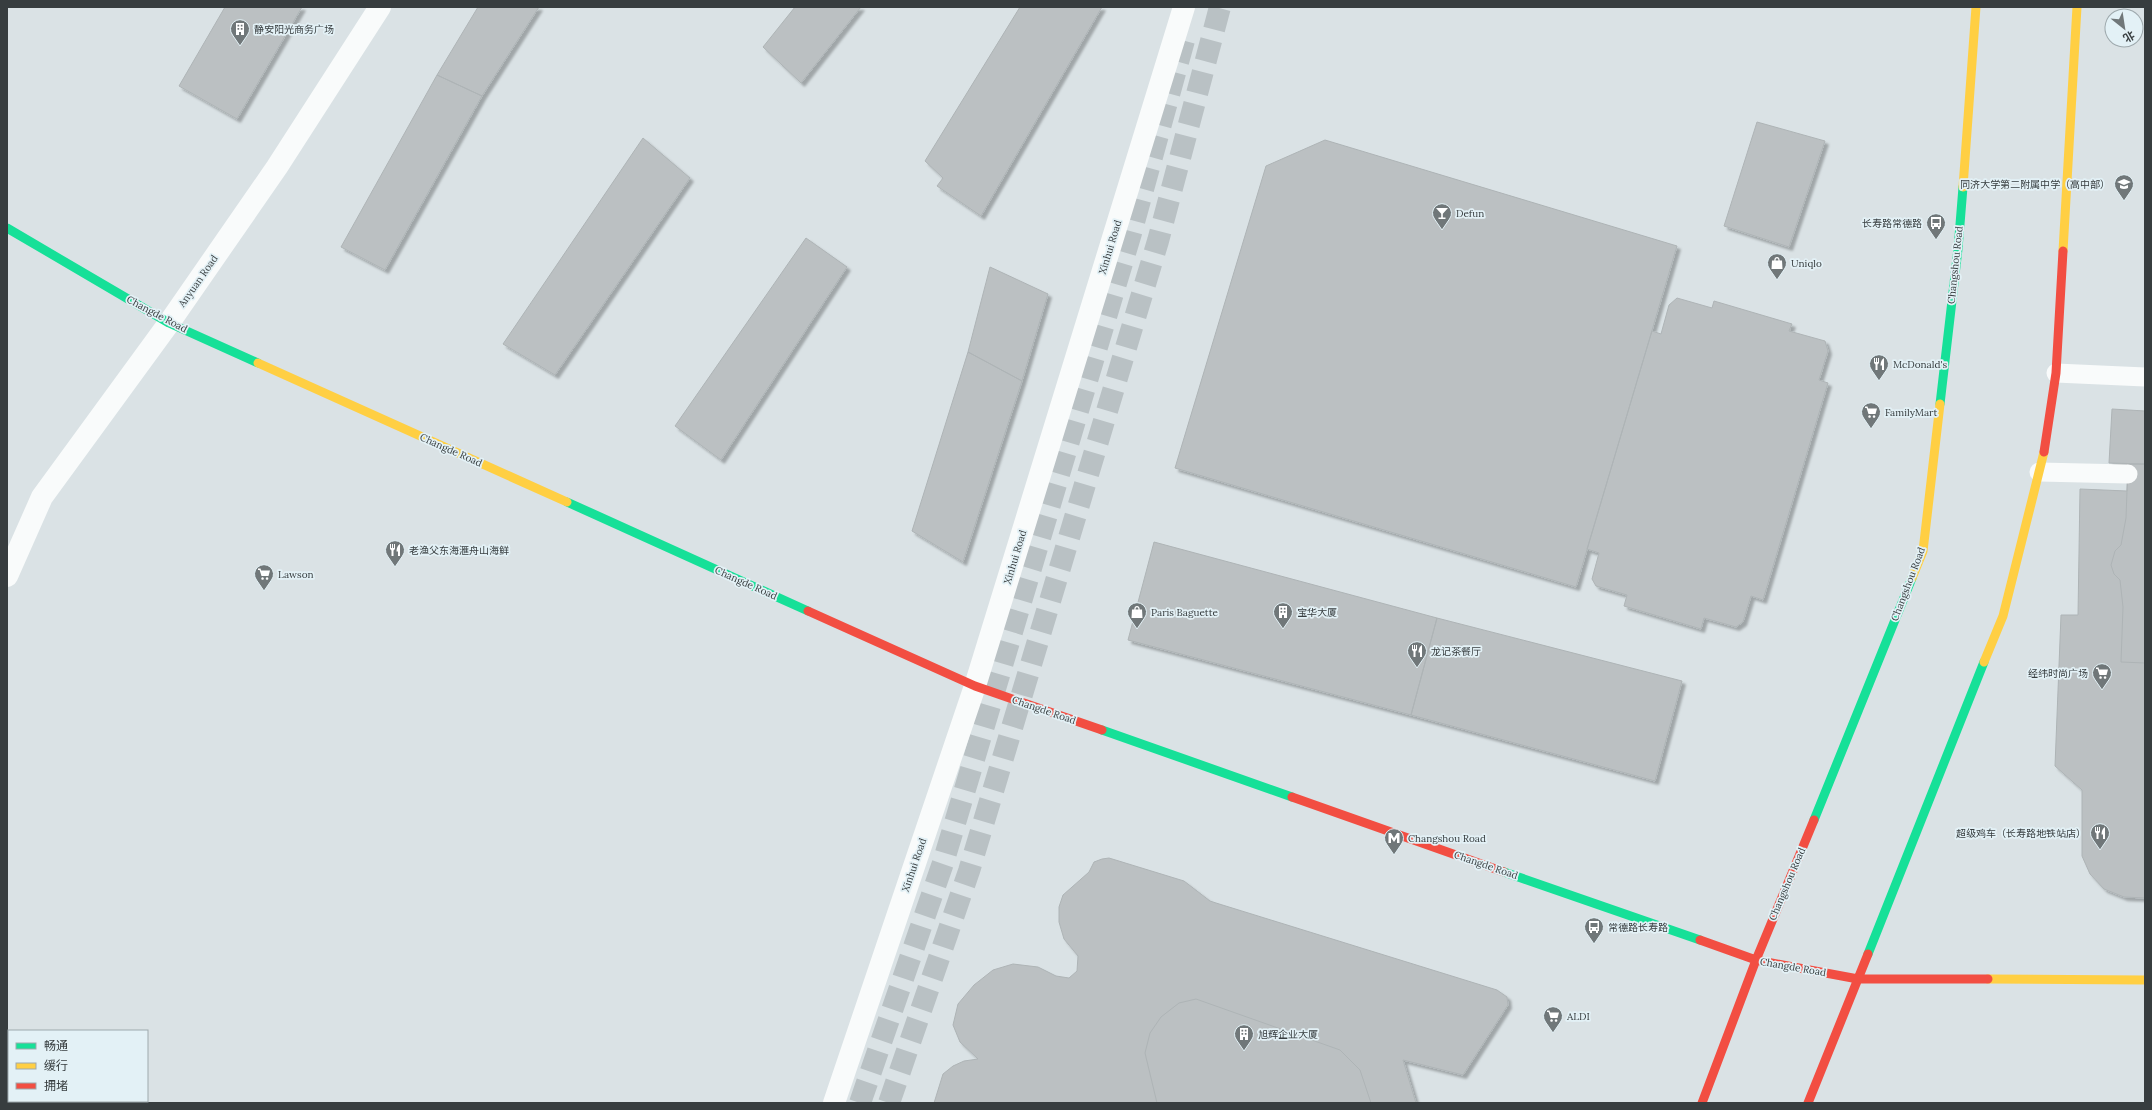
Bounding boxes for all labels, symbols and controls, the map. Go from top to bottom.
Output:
north arrow [2104,8,2144,48]
building icon: 静安阳光商务广场 [229,18,251,46]
place label: 静安阳光商务广场 [254,23,334,36]
text: 北 [2121,28,2137,45]
school or university icon: 同济大学第二附属中学（高中部） [2113,173,2135,201]
place label: 同济大学第二附属中学（高中部） [1960,178,2110,191]
bar icon: Defun [1431,202,1453,230]
place label: Defun [1456,207,1484,220]
bus stop icon: 长寿路常德路 [1925,212,1947,240]
place label: 长寿路常德路 [1862,217,1922,230]
street label: Xinhui Road [1096,218,1124,276]
street label: Changshou Road [1944,226,1966,304]
street label: Anyuan Road [175,252,221,310]
shop icon: Uniqlo [1766,252,1788,280]
place label: Uniqlo [1791,257,1822,270]
street label: Changde Road [124,293,190,335]
restaurant icon: McDonald's [1868,353,1890,381]
place label: McDonald's [1893,358,1948,371]
supermarket icon: FamilyMart [1860,401,1882,429]
place label: FamilyMart [1885,406,1937,419]
street label: Changde Road [418,430,484,470]
street label: Xinhui Road [1001,528,1029,586]
restaurant icon: 老渔父东海滙舟山海鲜 [384,539,406,567]
place label: 老渔父东海滙舟山海鲜 [409,544,509,557]
street label: Changshou Road [1888,545,1928,623]
supermarket icon: Lawson [253,563,275,591]
street label: Changde Road [713,563,779,603]
place label: Lawson [278,568,314,581]
shop icon: Paris Baguette [1126,601,1148,629]
building icon: 宝华大厦 [1272,601,1294,629]
place label: Paris Baguette [1151,606,1219,619]
place label: 宝华大厦 [1297,606,1337,619]
restaurant icon: 龙记茶餐厅 [1406,640,1428,668]
place label: 龙记茶餐厅 [1431,645,1481,658]
supermarket icon: 经纬时尚广场 [2091,662,2113,690]
place label: 经纬时尚广场 [2028,667,2088,680]
street label: Changde Road [1010,693,1078,727]
restaurant icon: 超级鸡车（长寿路地铁站店） [2089,822,2111,850]
metro station icon: Changshou Road [1383,827,1405,855]
place label: 超级鸡车（长寿路地铁站店） [1956,827,2086,840]
place label: Changshou Road [1408,832,1486,845]
street label: Xinhui Road [899,836,929,894]
street label: Changshou Road [1766,846,1808,922]
street label: Changde Road [1452,848,1520,882]
bus stop icon: 常德路长寿路 [1583,916,1605,944]
place label: 常德路长寿路 [1608,921,1668,934]
street label: Changde Road [1759,955,1827,979]
supermarket icon: ALDI [1542,1005,1564,1033]
place label: ALDI [1566,1010,1590,1023]
building icon: 旭辉企业大厦 [1233,1023,1255,1051]
place label: 旭辉企业大厦 [1258,1028,1318,1041]
legend [8,1030,148,1102]
text: 畅通 [44,1038,68,1053]
text: 缓行 [44,1058,68,1073]
text: 拥堵 [44,1078,68,1093]

